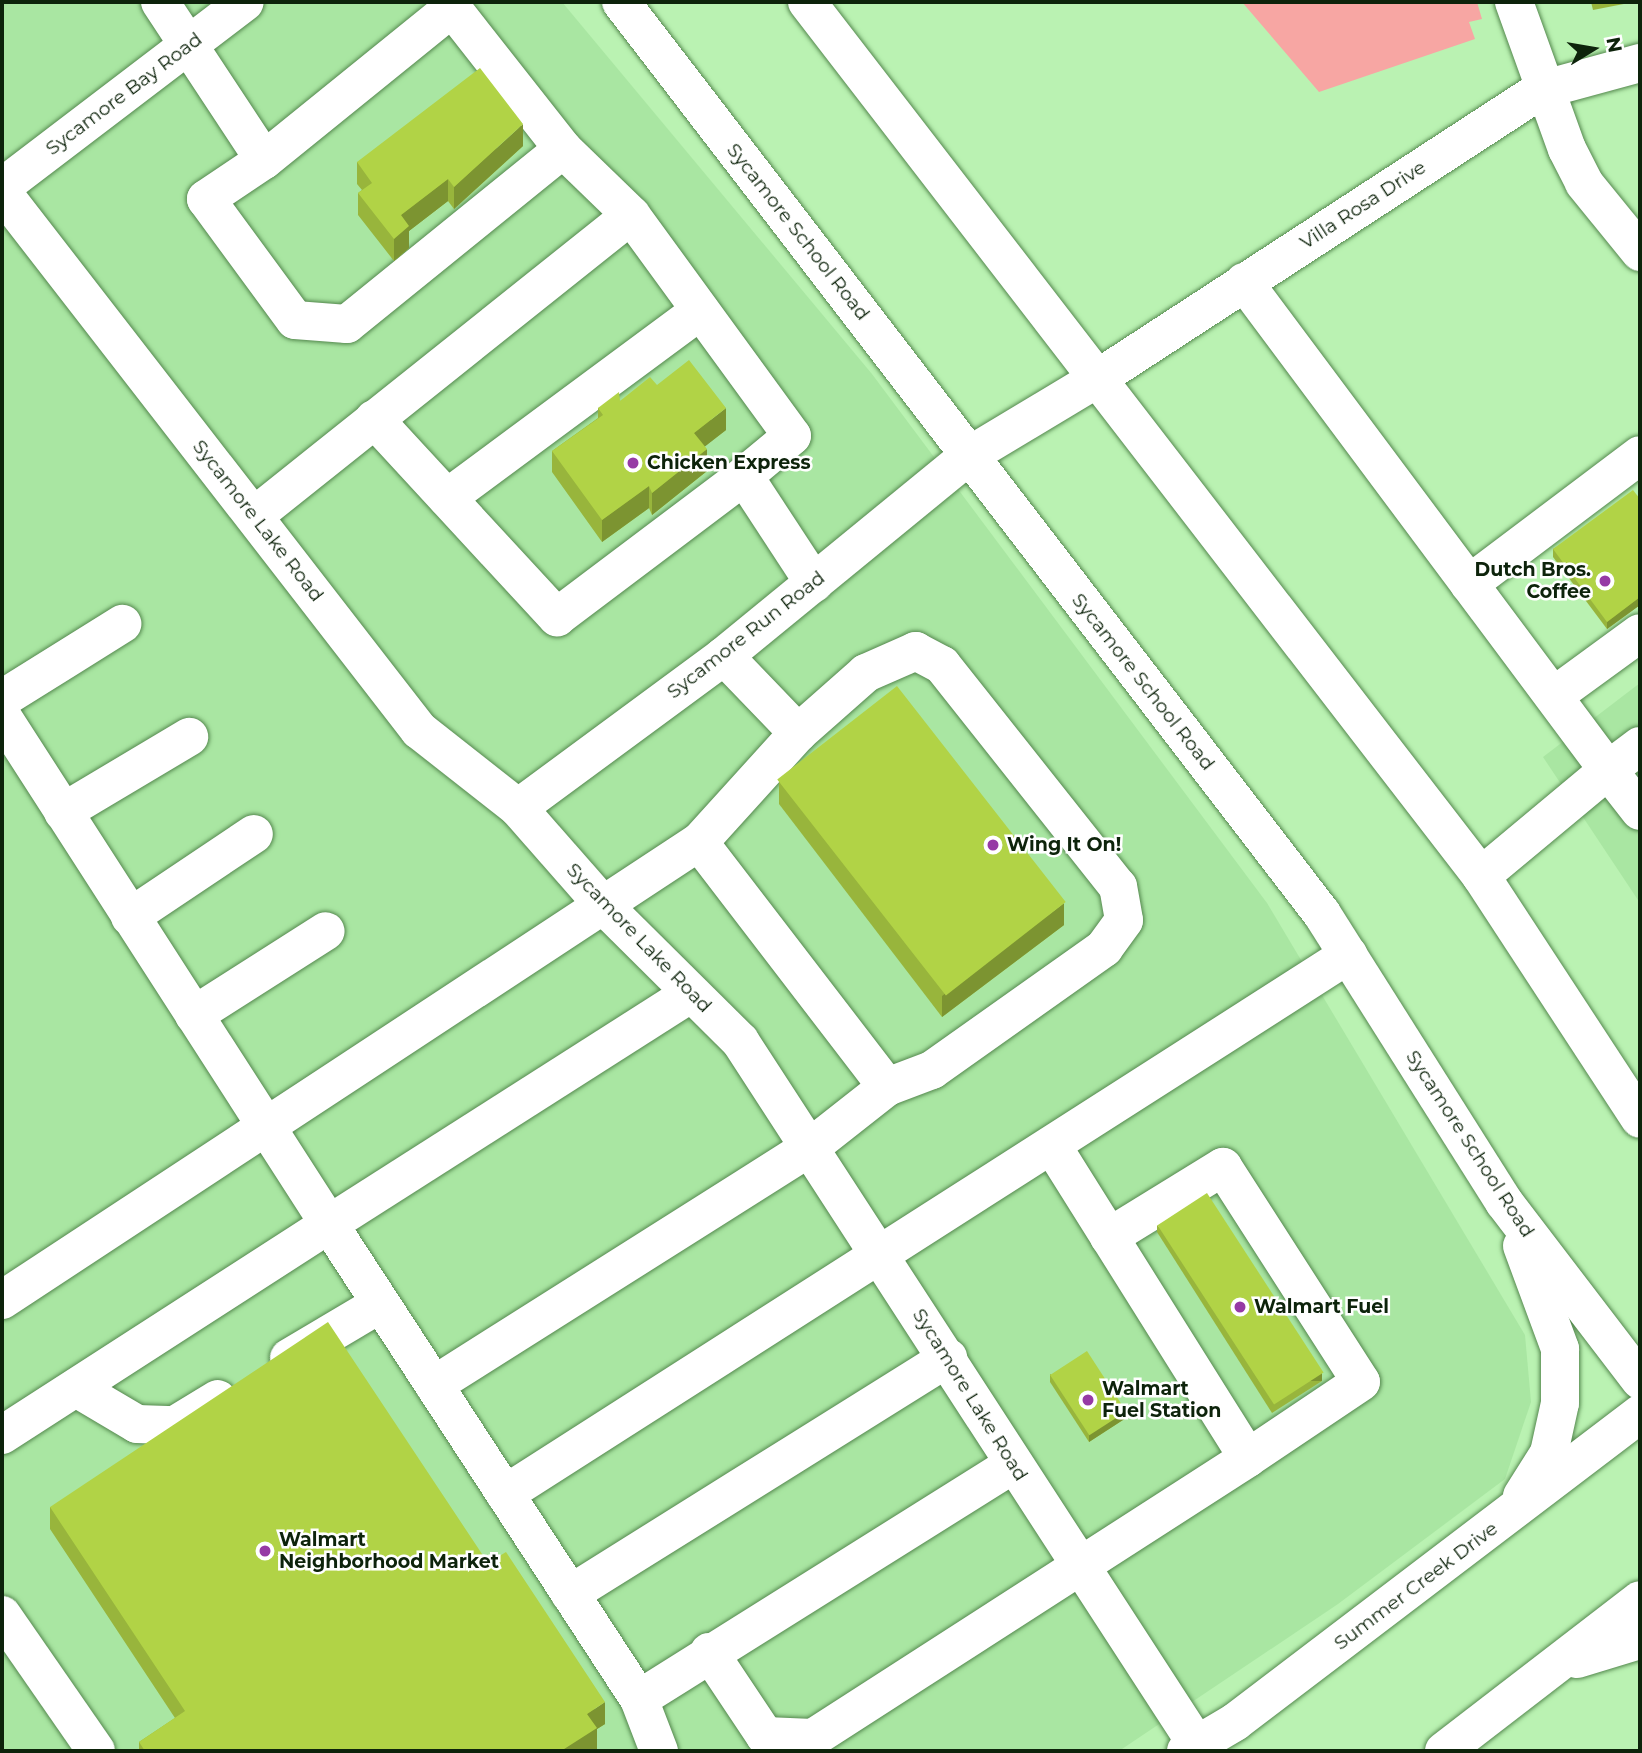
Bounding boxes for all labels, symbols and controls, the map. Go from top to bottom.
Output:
north arrow [1558,14,1628,84]
street label: Sycamore Bay Road [41,28,207,160]
text: N [1601,35,1627,55]
street label: Sycamore School Road [722,139,874,325]
street label: Villa Rosa Drive [1296,156,1430,254]
street label: Sycamore Lake Road [188,436,328,606]
place label: Chicken Express [647,452,810,474]
marker: Chicken Express [625,455,641,471]
place label: Dutch Bros. Coffee [1475,559,1591,603]
street label: Sycamore Run Road [663,566,829,704]
marker: Dutch Bros. Coffee [1597,573,1613,589]
street label: Sycamore School Road [1067,589,1219,775]
place label: Wing It On! [1007,834,1121,856]
marker: Wing It On! [985,837,1001,853]
street label: Sycamore Lake Road [562,859,716,1017]
street label: Sycamore School Road [1401,1046,1539,1242]
place label: Walmart Fuel [1254,1296,1389,1318]
marker: Walmart Fuel [1232,1299,1248,1315]
street label: Sycamore Lake Road [908,1305,1032,1485]
place label: Walmart Fuel Station [1102,1378,1221,1422]
marker: Walmart Fuel Station [1080,1392,1096,1408]
street label: Summer Creek Drive [1330,1517,1502,1655]
place label: Walmart Neighborhood Market [279,1529,499,1573]
marker: Walmart Neighborhood Market [257,1543,273,1559]

